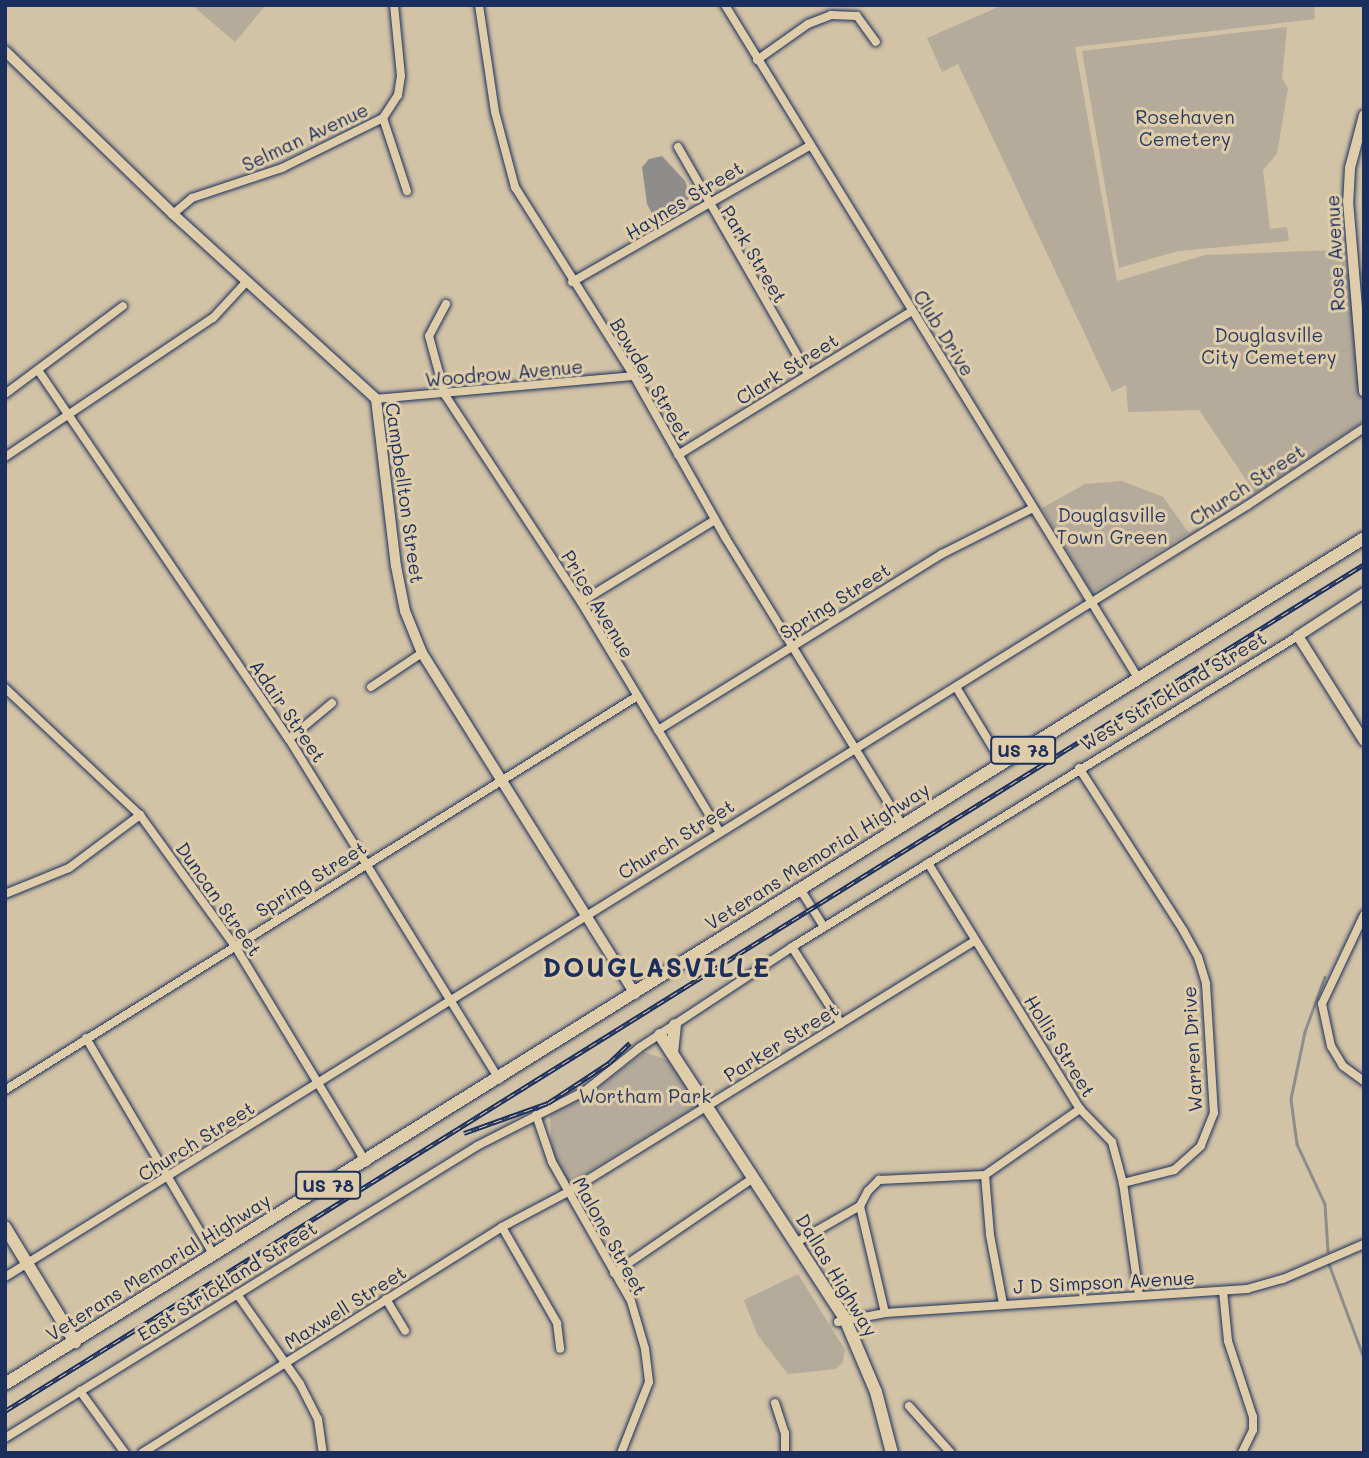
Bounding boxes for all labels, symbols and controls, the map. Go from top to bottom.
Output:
street label: Selman Avenue [238,98,372,176]
park label: Rosehaven Cemetery [1135,106,1235,150]
street label: Haynes Street [621,156,747,244]
street label: Rose Avenue [1321,194,1349,312]
street label: Park Street [716,201,792,307]
street label: Club Drive [909,286,979,380]
street label: Bowden Street [606,314,696,444]
park label: Douglasville City Cemetery [1201,324,1337,368]
street label: Clark Street [732,329,842,409]
street label: Woodrow Avenue [424,355,584,391]
street label: Campbellton Street [381,401,429,585]
street label: Church Street [1185,439,1309,531]
park label: Douglasville Town Green [1057,504,1167,548]
street label: Price Avenue [557,546,639,662]
street label: Spring Street [776,558,894,644]
street label: West Strickland Street [1076,626,1270,756]
street label: Adair Street [245,655,331,767]
road number: US 78 [990,736,1056,764]
street label: Veterans Memorial Highway [701,777,933,935]
street label: Church Street [614,794,738,884]
street label: Spring Street [252,836,370,922]
street label: Duncan Street [171,838,267,960]
district label: DOUGLASVILLE [544,952,770,984]
street label: Warren Drive [1177,985,1207,1113]
street label: Hollis Street [1020,991,1100,1101]
street label: Parker Street [719,998,843,1086]
park label: Wortham Park [579,1085,711,1107]
street label: Church Street [134,1096,258,1186]
road number: US 78 [295,1170,361,1200]
street label: Malone Street [568,1173,652,1299]
street label: Veterans Memorial Highway [42,1188,274,1346]
street label: Dallas Highway [791,1209,883,1341]
street label: East Strickland Street [133,1216,321,1346]
street label: Maxwell Street [280,1260,410,1354]
street label: J D Simpson Avenue [1013,1266,1195,1298]

